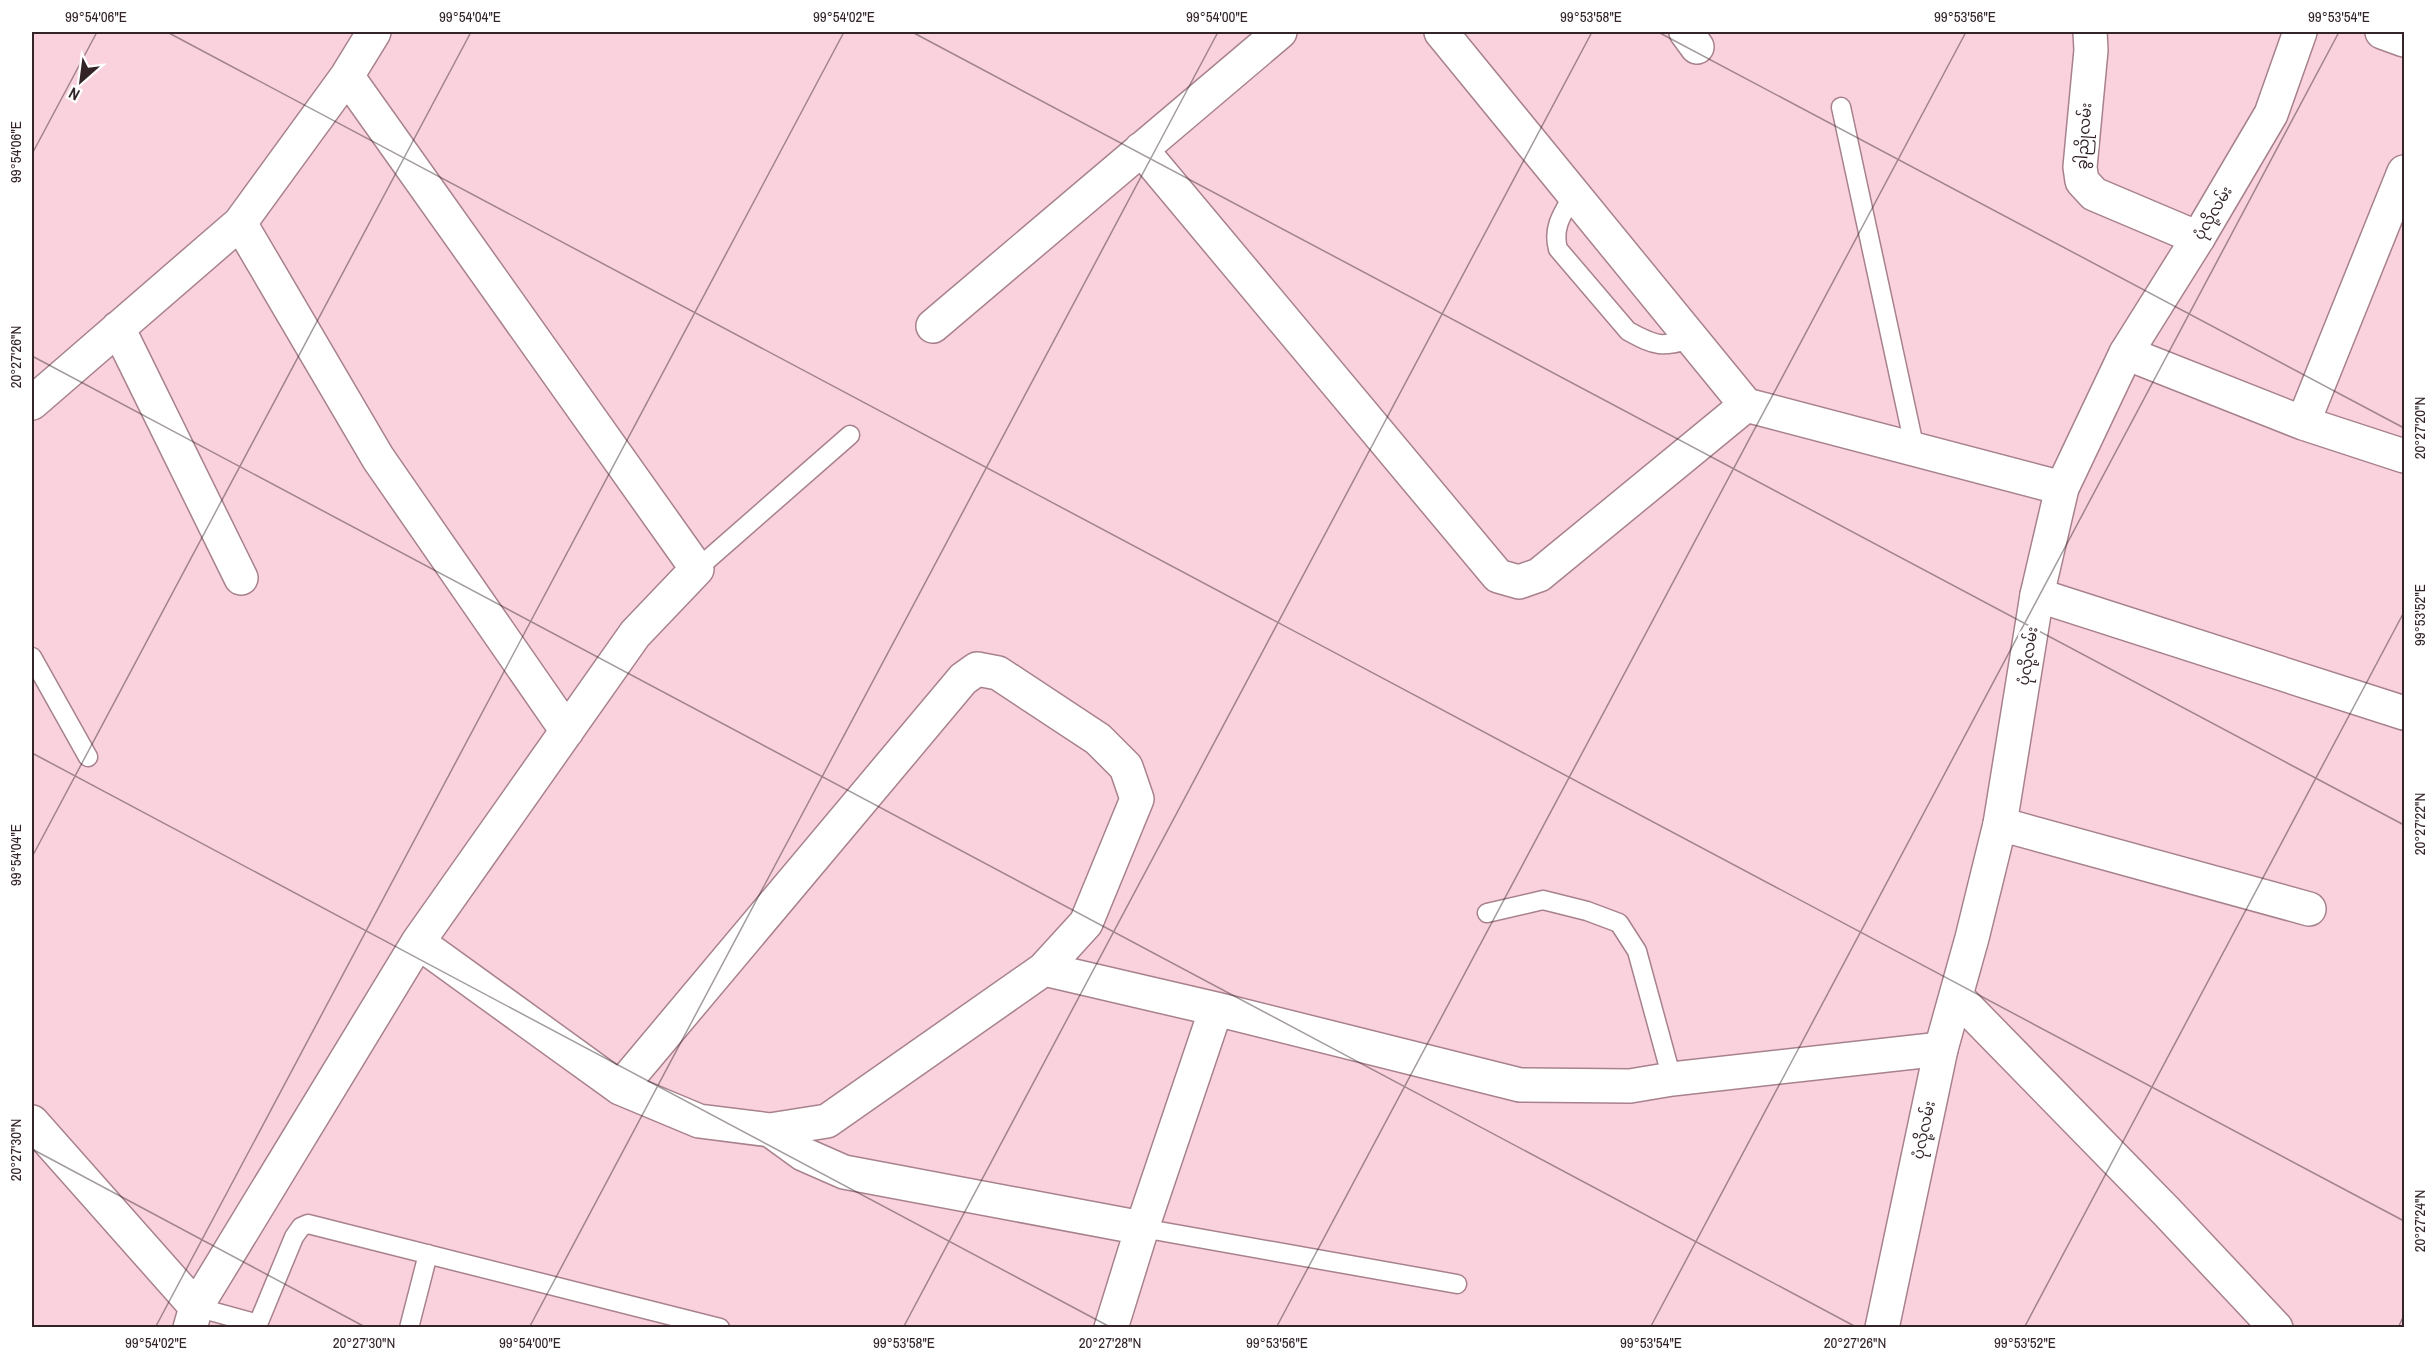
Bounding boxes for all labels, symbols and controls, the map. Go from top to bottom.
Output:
text: 99°54'06"E [65,6,127,27]
text: 99°54'04"E [439,6,501,27]
text: 99°54'02"E [813,6,875,27]
text: 99°54'00"E [1186,6,1248,27]
text: 99°53'58"E [1560,6,1622,27]
text: 99°53'56"E [1934,6,1996,27]
text: 99°53'54"E [2308,6,2370,27]
north arrow [51,51,111,111]
text: N [65,82,83,106]
street label: ခွါညိုလမ်း [2071,102,2098,170]
text: 99°54'06"E [5,121,26,183]
street label: ပုံလို့လမ်း [2188,182,2239,245]
text: 20°27'26"N [5,326,26,388]
text: 20°27'20"N [2409,397,2430,459]
text: 99°53'52"E [2409,584,2430,646]
street label: ပုံလို့လမ်း [2012,625,2044,687]
text: 20°27'22"N [2409,793,2430,855]
text: 99°54'04"E [5,824,26,886]
street label: ပုံလို့လမ်း [1907,1099,1942,1161]
text: 20°27'30"N [5,1119,26,1181]
text: 20°27'24"N [2409,1190,2430,1252]
text: 99°54'02"E [125,1332,187,1353]
text: 20°27'30"N [333,1332,395,1353]
text: 99°54'00"E [499,1332,561,1353]
text: 99°53'58"E [873,1332,935,1353]
text: 20°27'28"N [1079,1332,1141,1353]
text: 99°53'56"E [1246,1332,1308,1353]
text: 99°53'54"E [1620,1332,1682,1353]
text: 20°27'26"N [1824,1332,1886,1353]
text: 99°53'52"E [1994,1332,2056,1353]

